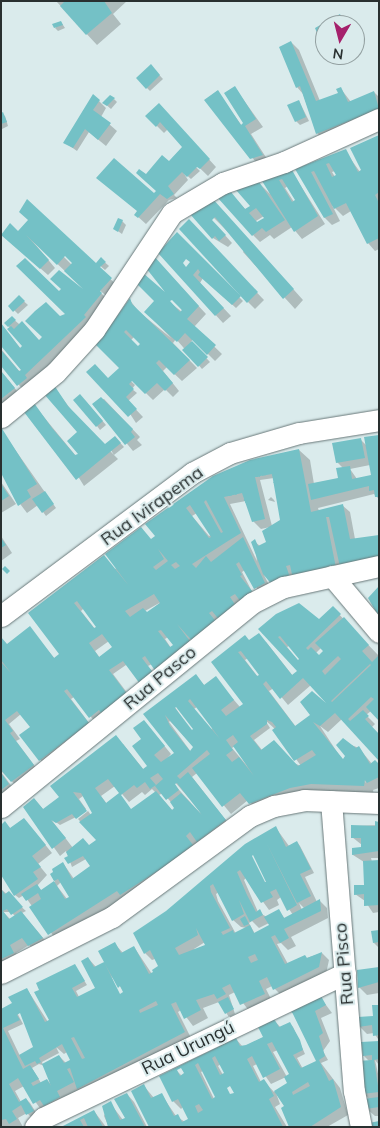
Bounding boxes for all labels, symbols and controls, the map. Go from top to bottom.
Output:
north arrow [315,15,365,65]
text: N [332,44,345,64]
street label: Rua Ivirapema [97,462,207,550]
street label: Rua Pasco [119,641,201,715]
street label: Rua Pisco [330,922,358,1006]
street label: Rua Urungú [138,1016,238,1080]

